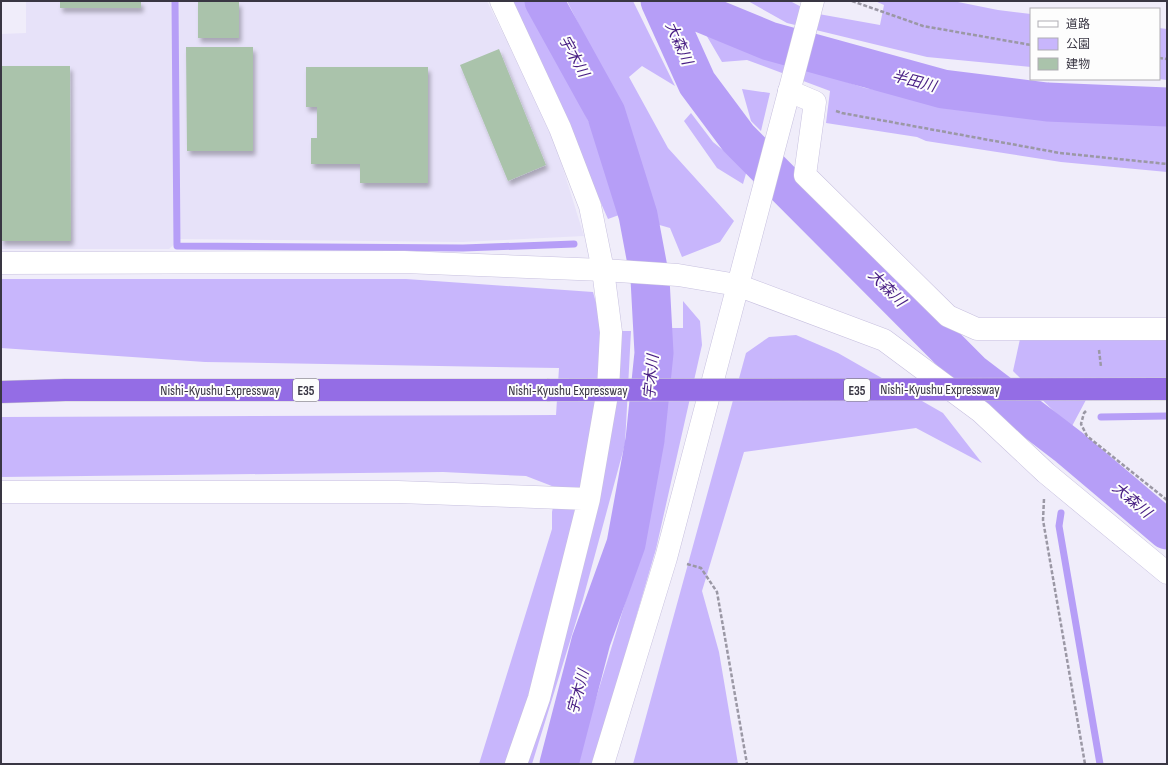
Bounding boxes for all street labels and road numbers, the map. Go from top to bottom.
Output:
road number: E35 [293,379,319,401]
road number: E35 [844,379,870,401]
street label: Nishi-Kyushu Expressway [880,381,1000,398]
street label: Nishi-Kyushu Expressway [160,382,280,399]
street label: Nishi-Kyushu Expressway [508,382,628,399]

